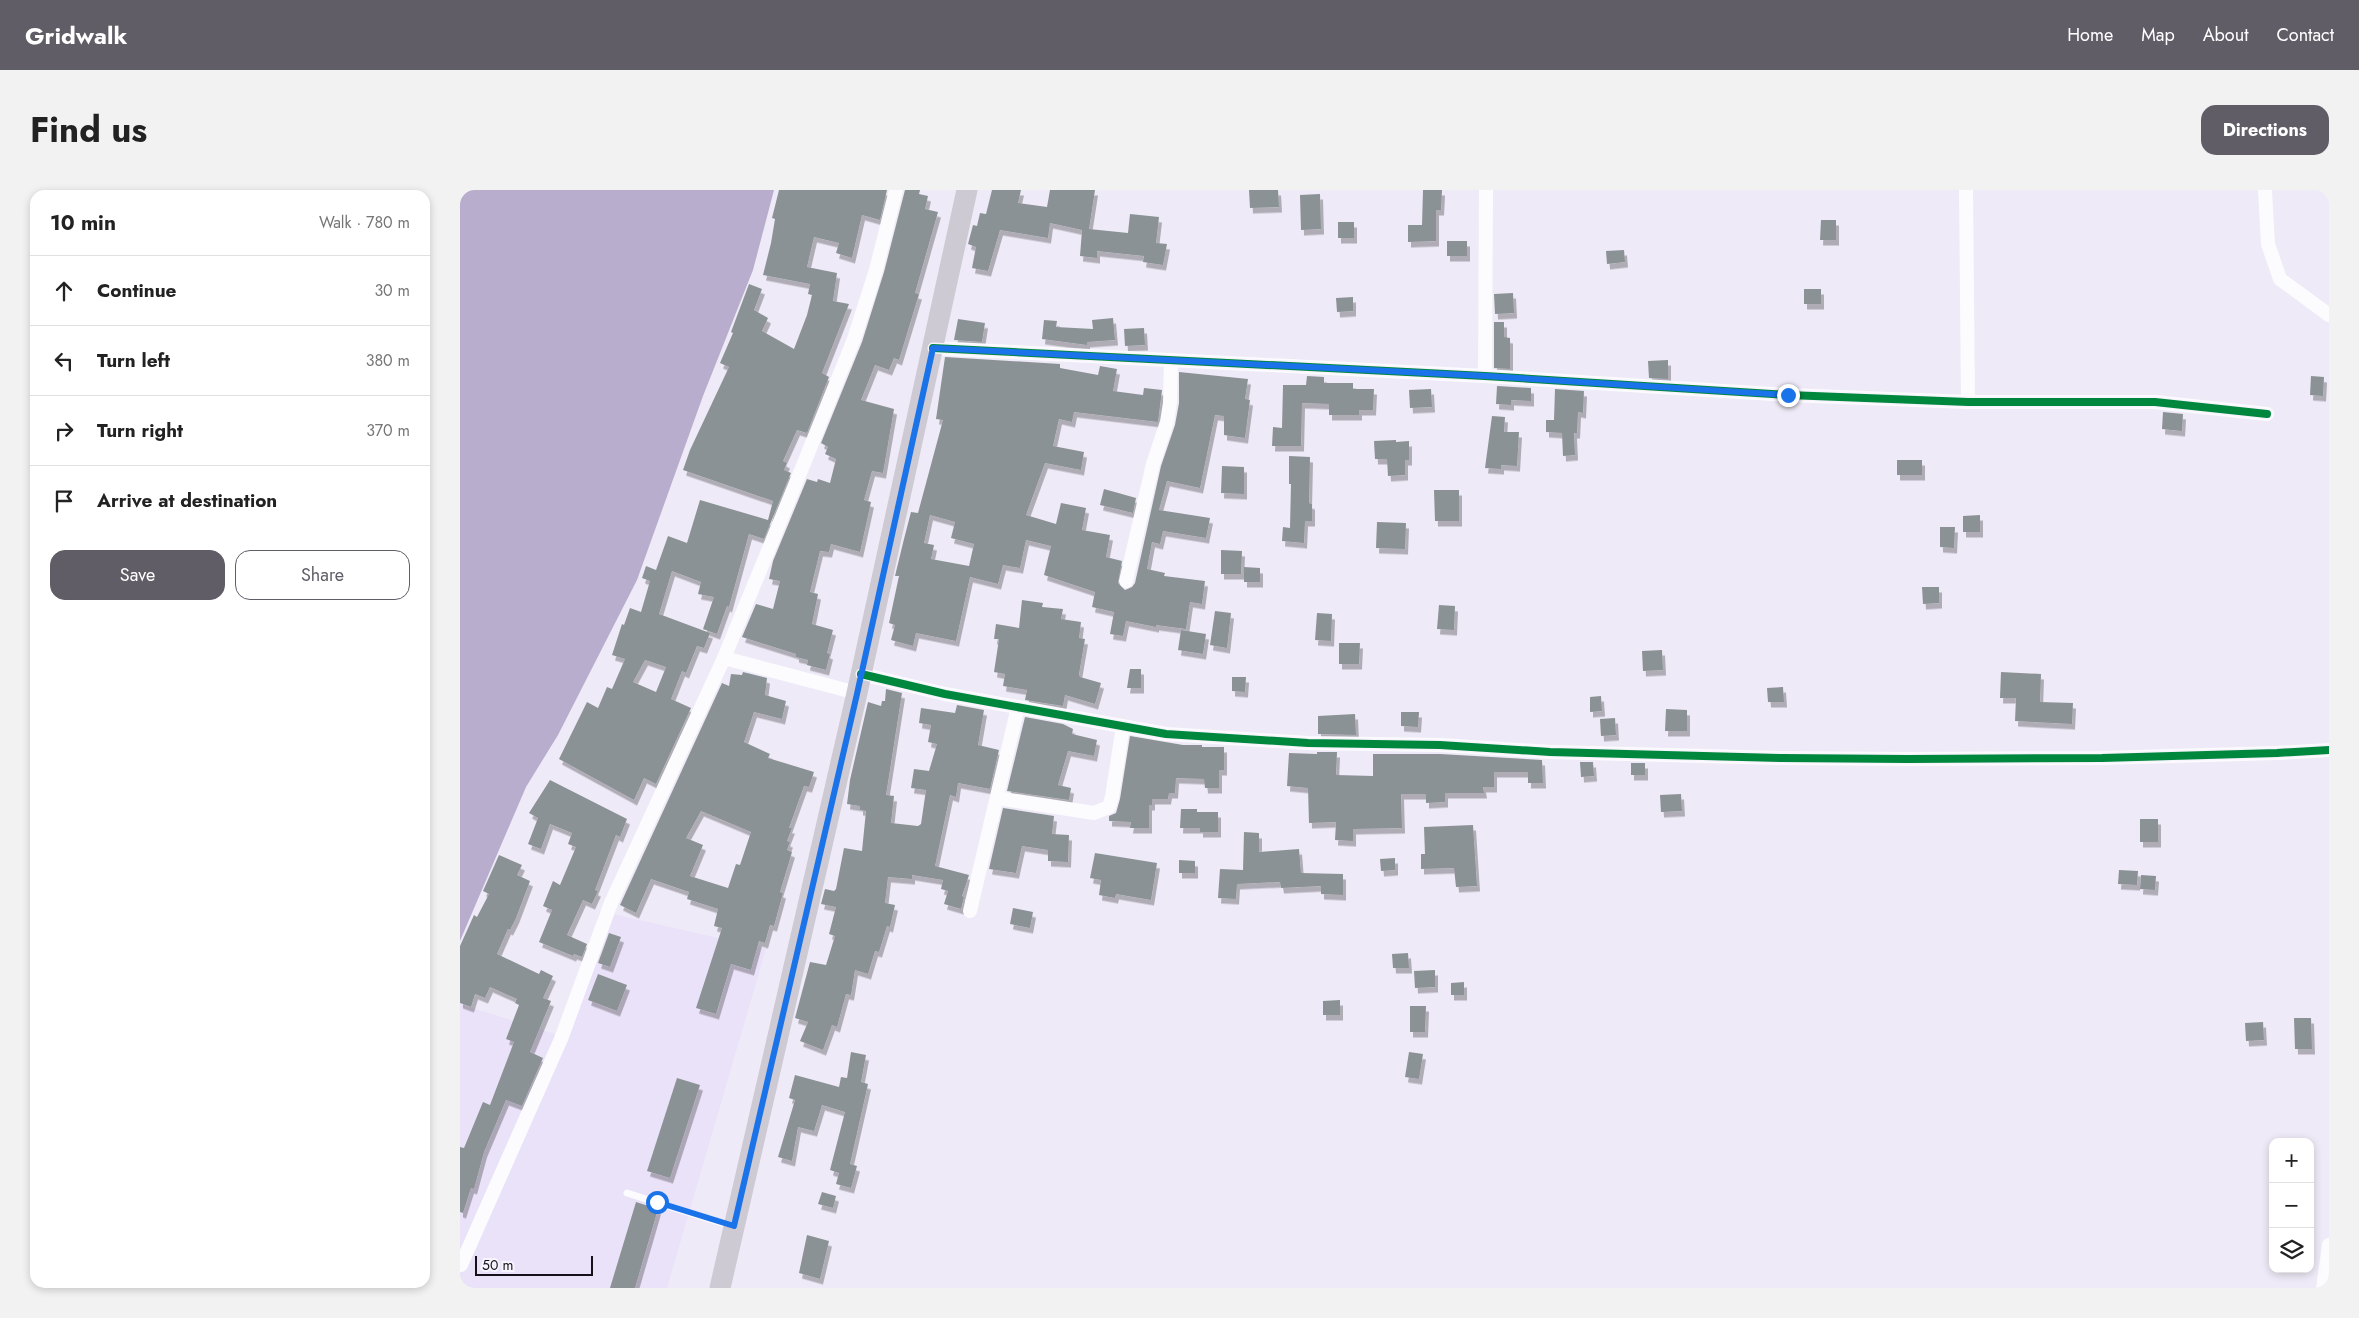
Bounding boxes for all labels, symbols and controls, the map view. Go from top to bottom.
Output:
text: Gridwalk [25,18,127,53]
text: Home [2067,22,2113,48]
text: Map [2141,22,2175,48]
text: About [2203,22,2248,48]
text: Contact [2276,22,2334,48]
text: Find us [30,105,147,155]
button: Directions [2201,105,2329,155]
text: 10 min [50,208,116,238]
text: Walk · 780 m [319,211,410,234]
icon: ahead [50,277,78,305]
text: Continue [97,277,176,304]
text: 30 m [374,279,410,302]
icon: left [50,347,78,375]
text: Turn left [97,347,170,374]
text: 380 m [366,349,410,372]
route end [1777,384,1800,407]
icon: right [50,417,78,445]
text: Turn right [97,417,183,444]
text: 370 m [366,419,410,442]
icon: arrive [50,487,78,515]
text: Arrive at destination [97,487,277,514]
button: Save [50,550,225,600]
button: Share [235,550,410,600]
map controls [2269,1138,2314,1273]
button: + [2269,1138,2314,1183]
button: − [2269,1183,2314,1228]
route start [646,1191,669,1214]
button: layers [2269,1228,2314,1273]
scale bar [475,1253,592,1276]
text: 50 m [482,1255,513,1275]

